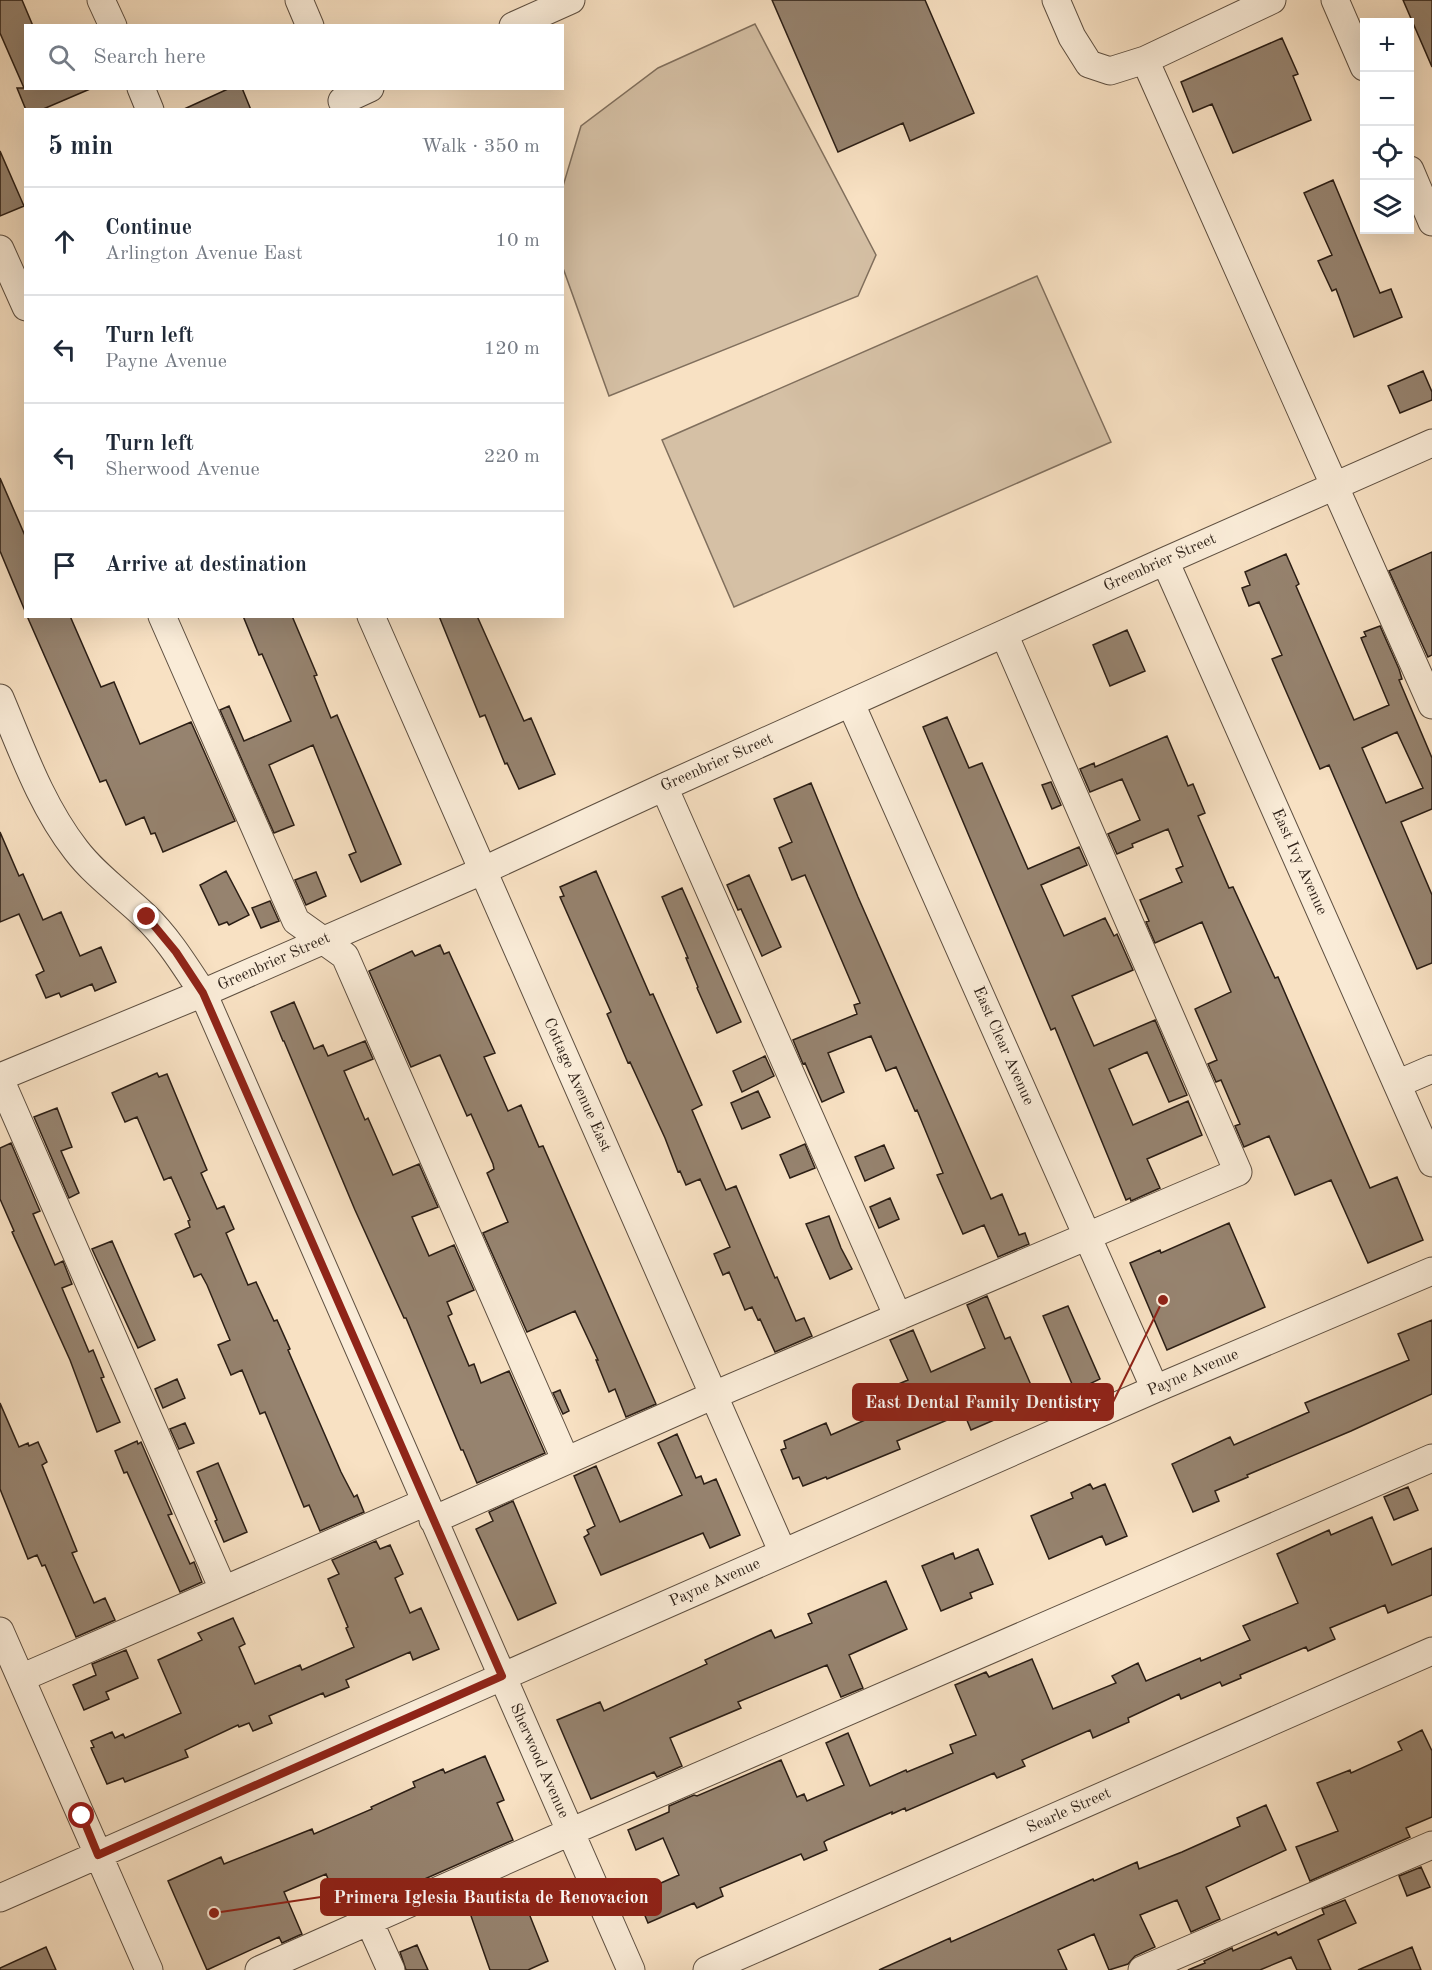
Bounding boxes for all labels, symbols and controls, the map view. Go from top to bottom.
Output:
map controls [1360,18,1414,234]
button: + [1360,18,1414,72]
search box [24,24,564,90]
icon: search [45,41,78,74]
text: Search here [93,46,206,68]
button: − [1360,72,1414,126]
button: locate [1360,126,1414,180]
text: 5 min [48,134,113,160]
text: Walk · 350 m [421,137,540,157]
button: layers [1360,180,1414,234]
text: Continue [105,217,192,239]
icon: ahead [48,225,81,258]
text: 10 m [495,231,540,251]
text: Arlington Avenue East [105,244,303,264]
text: Turn left [105,325,194,347]
icon: left [48,333,81,366]
text: 120 m [484,339,540,359]
text: Payne Avenue [105,352,227,372]
text: Turn left [105,433,194,455]
icon: left [48,441,81,474]
text: 220 m [484,447,540,467]
text: Sherwood Avenue [105,460,260,480]
street label: Greenbrier Street [1101,531,1219,595]
icon: arrive [48,549,81,582]
text: Arrive at destination [105,554,307,576]
street label: Greenbrier Street [658,731,776,795]
street label: East Ivy Avenue [1268,806,1330,918]
route end [133,903,159,929]
street label: Greenbrier Street [215,930,333,994]
street label: East Clear Avenue [970,984,1036,1108]
street label: Cottage Avenue East [540,1015,614,1155]
street label: Payne Avenue [1145,1347,1241,1399]
callout: East Dental Family Dentistry [853,1384,1113,1420]
text: East Dental Family Dentistry [865,1394,1101,1412]
street label: Payne Avenue [667,1556,763,1610]
street label: Sherwood Avenue [507,1701,571,1821]
street label: Searle Street [1024,1785,1114,1837]
route start [68,1802,94,1828]
callout: Primera Iglesia Bautista de Renovacion [321,1879,661,1915]
text: Primera Iglesia Bautista de Renovacion [333,1889,649,1907]

